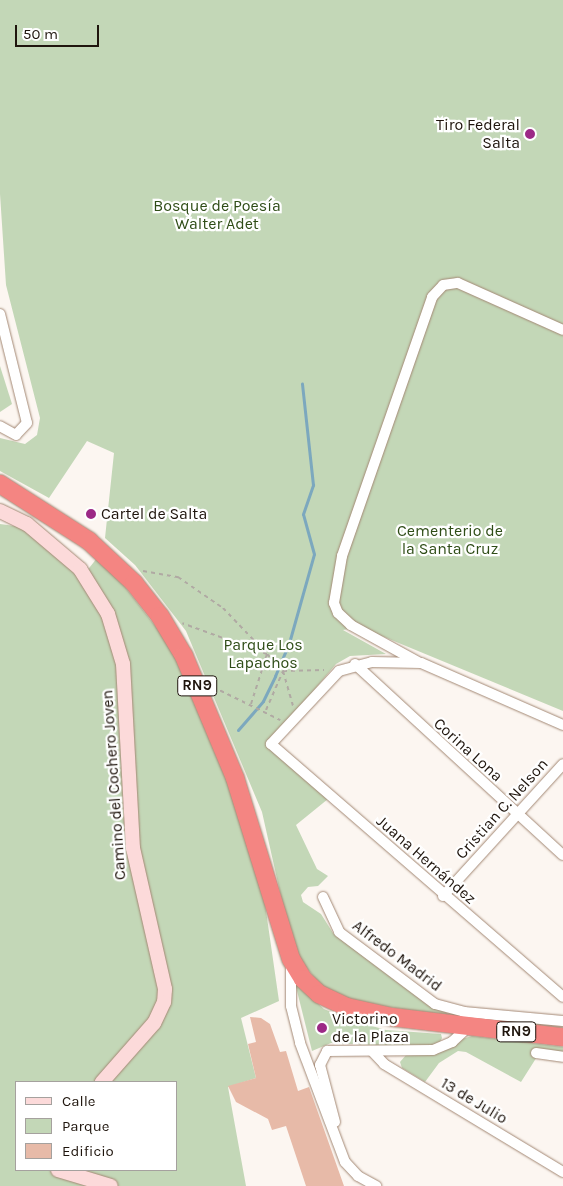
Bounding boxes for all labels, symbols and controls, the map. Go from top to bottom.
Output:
scale bar [18,15,101,47]
text: 50 m [23,25,58,43]
place label: Tiro Federal Salta [436,115,520,153]
marker: Tiro Federal Salta [524,128,536,140]
park label: Bosque de Poesía Walter Adet [153,196,281,234]
place label: Cartel de Salta [101,504,207,524]
marker: Cartel de Salta [85,508,97,520]
park label: Cementerio de la Santa Cruz [397,521,503,559]
park label: Parque Los Lapachos [223,635,303,673]
road number: RN9 [177,674,217,698]
street label: Camino del Cochero Joven [98,689,130,881]
street label: Corina Lona [430,714,506,786]
street label: Cristian C. Nelson [452,755,552,863]
street label: Juana Hernández [372,812,480,908]
street label: Alfredo Madrid [348,916,446,996]
place label: Victorino de la Plaza [332,1009,409,1047]
road number: RN9 [496,1020,536,1044]
marker: Victorino de la Plaza [316,1022,328,1034]
street label: 13 de Julio [437,1074,511,1128]
legend [15,1081,178,1171]
text: Calle [62,1092,96,1110]
text: Parque [62,1117,110,1135]
text: Edificio [62,1142,114,1160]

